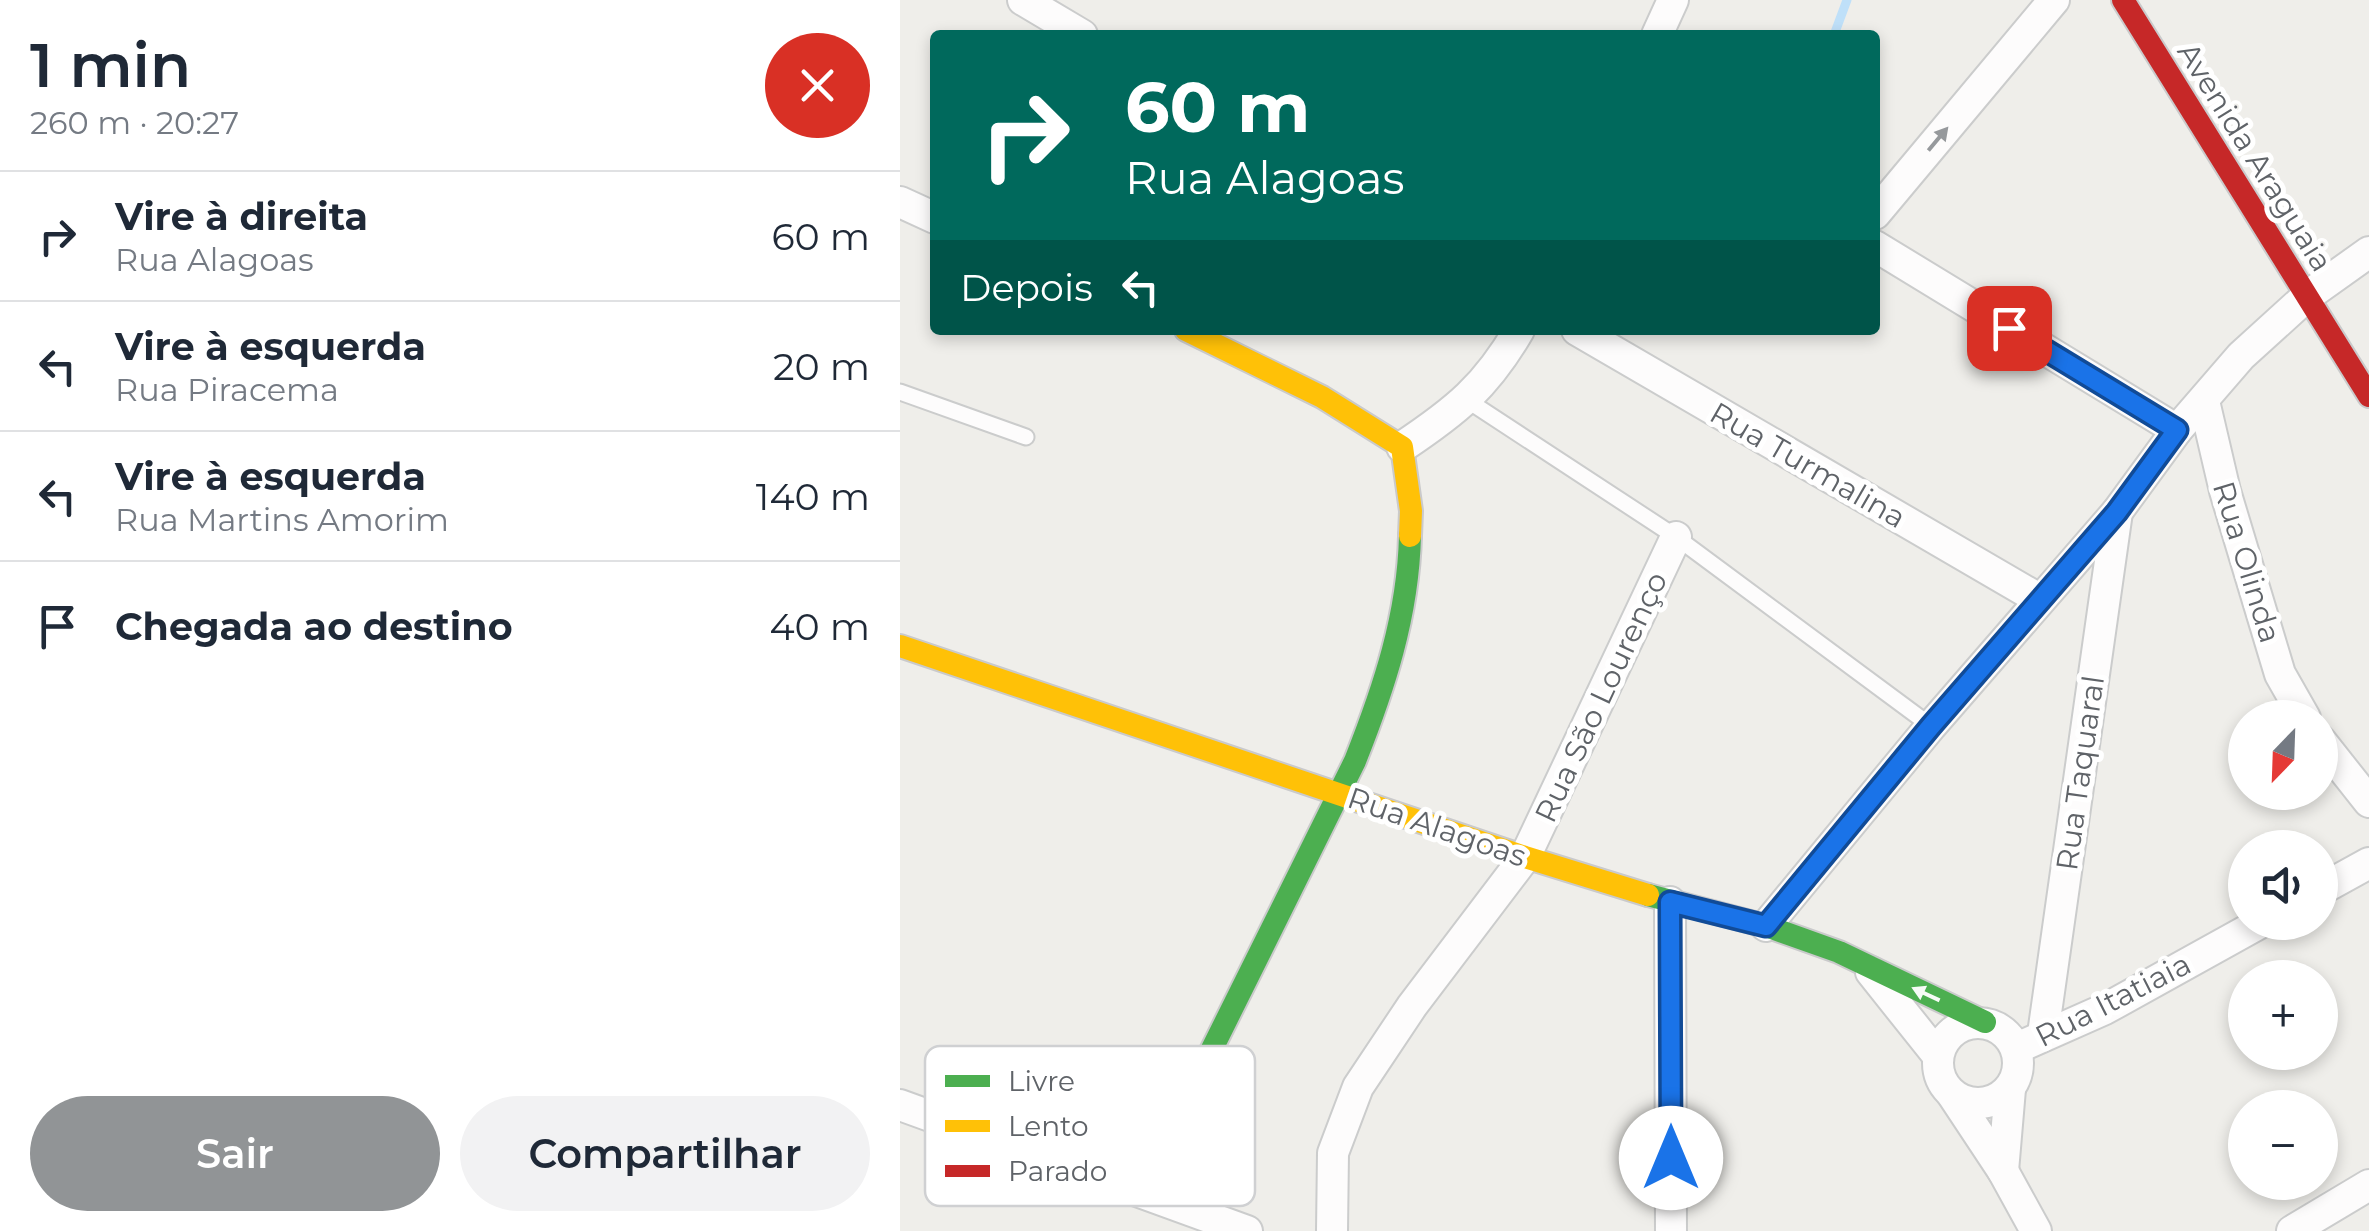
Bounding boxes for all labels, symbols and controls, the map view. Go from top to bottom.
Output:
text: 1 min [30,29,191,102]
button: close [765,33,870,138]
street label: Avenida Araguaia [2170,36,2340,278]
text: 60 m [1125,64,1310,150]
icon: right [960,70,1090,200]
text: 260 m · 20:27 [30,103,239,142]
one-way arrow [1926,127,1948,152]
text: Rua Alagoas [1125,150,1404,205]
text: Vire à direita [115,193,368,240]
icon: right [30,209,85,264]
text: 60 m [771,213,870,260]
text: Rua Alagoas [115,240,314,279]
icon: left [1113,260,1168,315]
text: Depois [960,264,1093,311]
pin [1967,286,2052,371]
icon: arrive [1982,301,2037,356]
text: Vire à esquerda [115,323,426,370]
icon: left [30,339,85,394]
text: 20 m [773,343,870,390]
text: Rua Piracema [115,370,339,409]
street label: Rua Turmalina [1704,394,1912,536]
text: Vire à esquerda [115,453,426,500]
icon: left [30,469,85,524]
text: 140 m [756,473,870,520]
street label: Rua Olinda [2205,477,2289,647]
text: Rua Martins Amorim [115,500,449,539]
street label: Rua São Lourenço [1527,566,1675,828]
icon: arrive [30,599,85,654]
text: Chegada ao destino [115,603,513,650]
text: 40 m [769,603,870,650]
street label: Rua Taquaral [2048,673,2112,873]
north arrow [2228,700,2338,810]
map controls [2228,700,2338,1200]
street label: Rua Alagoas [1343,779,1531,875]
button: sound [2228,830,2338,940]
street label: Rua Itatiaia [2029,945,2197,1055]
button: + [2228,960,2338,1070]
one-way arrow [1911,985,1940,1002]
legend [925,1046,1255,1206]
text: Livre [1008,1064,1075,1098]
button: − [2228,1090,2338,1200]
button: Sair [30,1096,440,1211]
button: Compartilhar [460,1096,870,1211]
position arrow [1619,1106,1723,1210]
text: Lento [1008,1109,1089,1143]
text: Parado [1008,1154,1107,1188]

